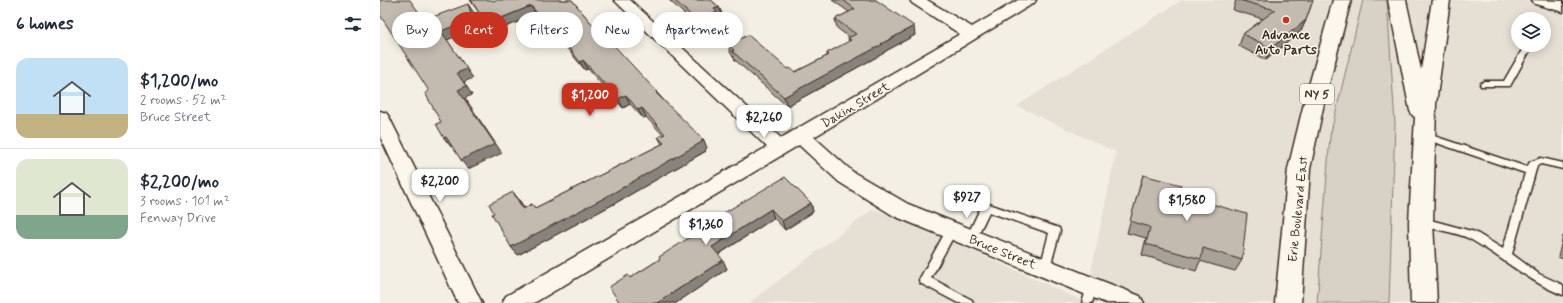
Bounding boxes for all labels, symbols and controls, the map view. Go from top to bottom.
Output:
chip: Buy [392,12,442,48]
chip: Rent [450,12,508,48]
chip: Filters [516,12,583,48]
chip: New [591,12,644,48]
chip: Apartment [652,12,743,48]
map controls [1511,12,1551,52]
button: layers [1511,12,1551,52]
text: 6 homes [16,13,74,35]
icon: filters [342,13,364,35]
marker: Advance Auto Parts [1281,15,1291,25]
place label: Advance Auto Parts [1255,27,1317,59]
text: $1,200/mo [140,70,218,92]
icon: home [48,74,96,122]
street label: Dakin Street [818,78,893,132]
pin: $1,200 [557,83,623,117]
road number: NY 5 [1300,84,1334,104]
text: $1,200 [571,87,609,104]
text: 2 rooms · 52 m² [140,92,226,109]
pin: $2,260 [731,105,797,139]
text: Bruce Street [140,109,211,126]
text: $2,260 [745,109,783,126]
street label: Erie Boulevard East [1284,155,1313,263]
pin: $2,200 [407,169,473,203]
text: $2,200/mo [140,171,219,193]
text: $2,200 [421,173,459,190]
icon: home [48,175,96,223]
pin: $927 [943,185,991,219]
pin: $1,580 [1154,188,1220,222]
text: $927 [953,189,981,206]
text: $1,580 [1168,192,1206,209]
text: 3 rooms · 101 m² [140,193,229,210]
text: Fenway Drive [140,210,216,227]
pin: $1,360 [673,212,739,246]
text: $1,360 [688,216,724,233]
street label: Bruce Street [966,231,1039,274]

